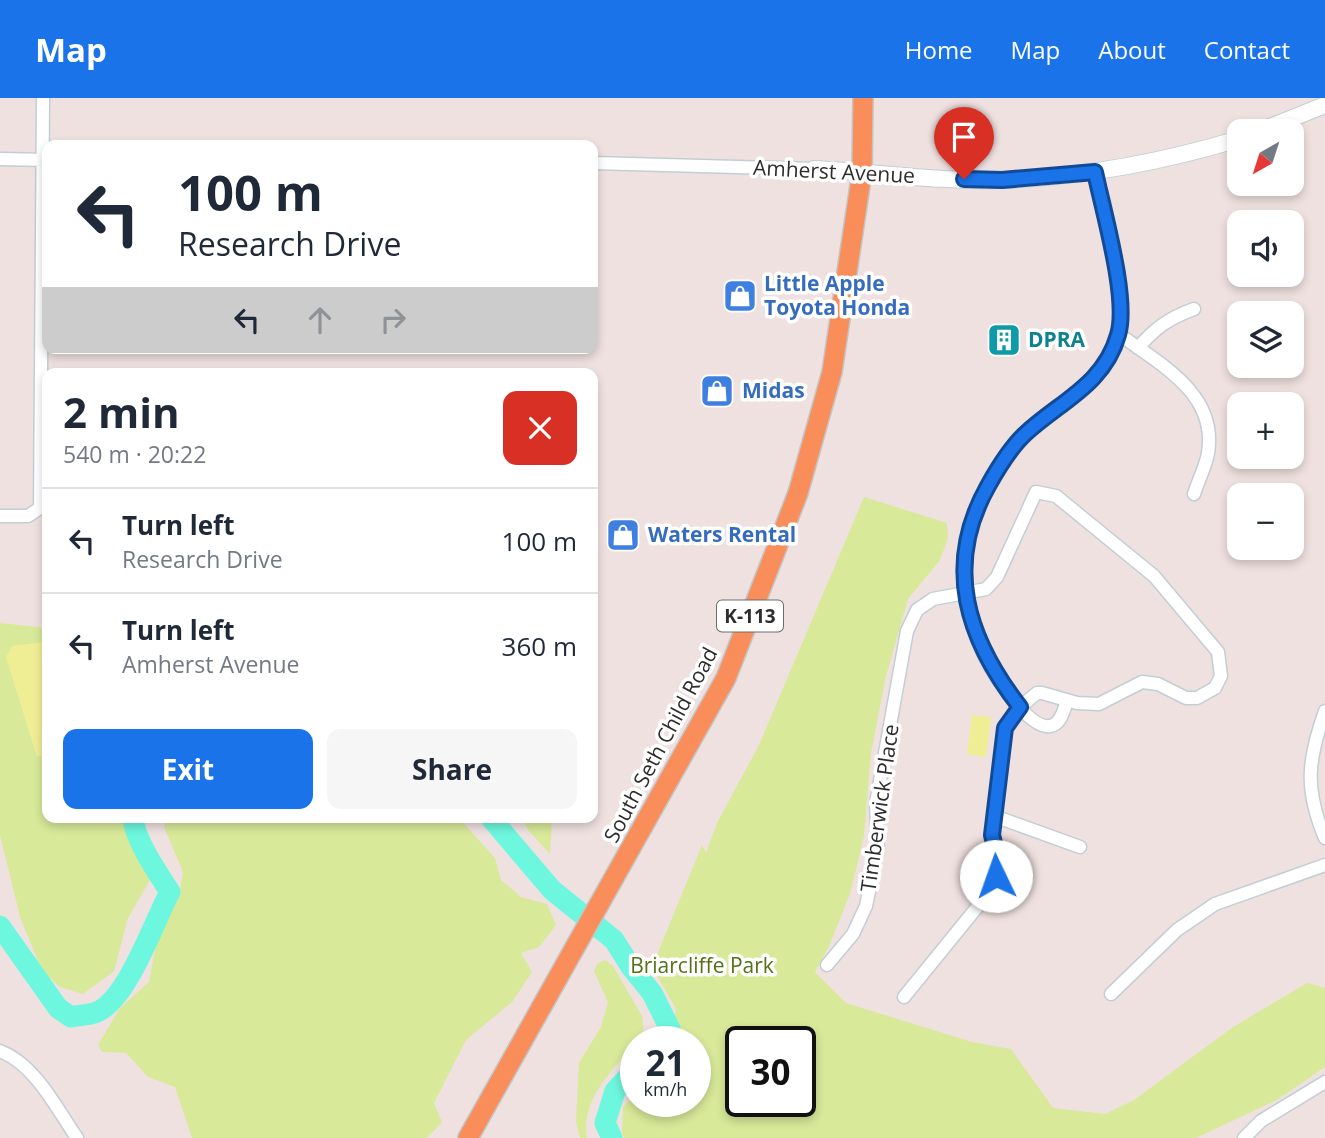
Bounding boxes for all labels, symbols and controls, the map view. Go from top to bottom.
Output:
text: Map [35,27,107,72]
text: Home [905,33,973,66]
text: Map [1011,33,1060,66]
text: About [1098,33,1166,66]
text: Contact [1204,33,1290,66]
pin [934,107,994,179]
icon: arrive [945,118,983,156]
north arrow [1227,119,1304,196]
map controls [1227,119,1304,560]
street label: Amherst Avenue [752,153,916,189]
text: 100 m [178,159,323,225]
icon: left [63,168,154,259]
button: sound [1227,210,1304,287]
text: Research Drive [178,222,401,265]
place label: Little Apple Toyota Honda [764,269,910,321]
shop icon: Little Apple Toyota Honda [721,277,759,315]
icon: left [228,301,266,339]
icon: ahead [301,301,339,339]
icon: right [374,301,412,339]
button: layers [1227,301,1304,378]
building icon: DPRA [985,321,1023,359]
place label: DPRA [1028,325,1086,353]
shop icon: Midas [698,372,736,410]
place label: Midas [742,376,805,404]
text: 2 min [63,383,180,440]
button: close [503,391,577,465]
button: + [1227,392,1304,469]
text: 540 m · 20:22 [63,438,206,470]
button: − [1227,483,1304,560]
text: Turn left [122,507,234,543]
shop icon: Waters Rental [604,516,642,554]
place label: Waters Rental [648,520,796,548]
icon: left [63,522,101,560]
text: 100 m [502,523,577,559]
text: Research Drive [122,543,283,575]
road number: K-113 [717,601,783,632]
text: Turn left [122,612,234,648]
icon: left [63,627,101,665]
text: 360 m [502,628,577,664]
street label: South Seth Child Road [597,642,723,847]
text: Amherst Avenue [122,648,299,680]
street label: Timberwick Place [853,722,905,894]
button: Exit [63,729,313,809]
button: Share [327,729,577,809]
position arrow [959,839,1033,913]
park label: Briarcliffe Park [630,951,774,979]
speed limit sign: 30 [725,1026,816,1117]
text: 21 [645,1039,686,1086]
text: km/h [644,1077,687,1101]

